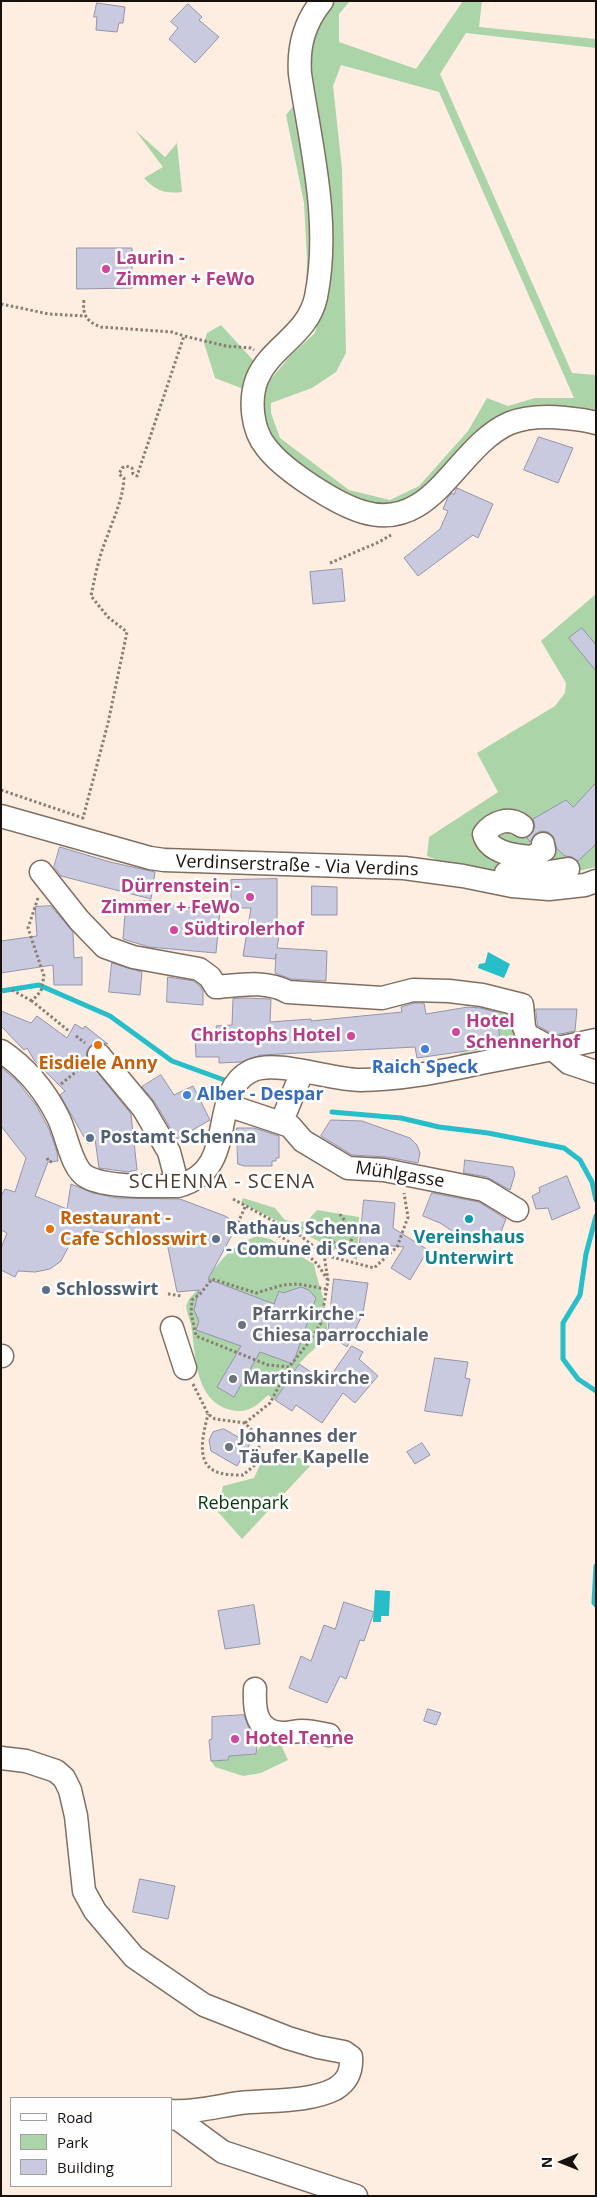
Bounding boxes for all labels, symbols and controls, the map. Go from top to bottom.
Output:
place label: Laurin - Zimmer + FeWo [116,248,255,290]
marker: Laurin - Zimmer + FeWo [100,263,112,275]
street label: Verdinserstraße - Via Verdins [175,851,419,881]
place label: Dürrenstein - Zimmer + FeWo [101,876,240,919]
marker: Dürrenstein - Zimmer + FeWo [244,891,256,903]
place label: Südtirolerhof [184,919,304,941]
marker: Südtirolerhof [168,924,180,936]
place label: Hotel Schennerhof [466,1011,580,1054]
place label: Christophs Hotel [190,1025,341,1047]
marker: Hotel Schennerhof [450,1026,462,1038]
marker: Christophs Hotel [345,1030,357,1042]
marker: Eisdiele Anny [92,1039,104,1051]
marker: Raich Speck [419,1043,431,1055]
place label: Eisdiele Anny [38,1053,158,1075]
place label: Raich Speck [372,1057,478,1079]
place label: Alber - Despar [197,1084,324,1106]
marker: Alber - Despar [181,1089,193,1101]
place label: Postamt Schenna [100,1127,256,1149]
marker: Postamt Schenna [84,1132,96,1144]
street label: Mühlgasse [354,1157,446,1193]
district label: SCHENNA - SCENA [127,1170,317,1194]
place label: Restaurant - Cafe Schlosswirt [60,1208,207,1250]
marker: Vereinshaus Unterwirt [463,1213,475,1225]
place label: Rathaus Schenna - Comune di Scena [226,1218,390,1260]
marker: Restaurant - Cafe Schlosswirt [44,1223,56,1235]
place label: Vereinshaus Unterwirt [414,1227,524,1270]
marker: Rathaus Schenna - Comune di Scena [210,1233,222,1245]
place label: Schlosswirt [56,1279,158,1301]
marker: Schlosswirt [40,1284,52,1296]
place label: Pfarrkirche - Chiesa parrocchiale [252,1304,429,1346]
marker: Pfarrkirche - Chiesa parrocchiale [236,1319,248,1331]
place label: Martinskirche [243,1368,370,1390]
marker: Martinskirche [227,1373,239,1385]
place label: Johannes der Täufer Kapelle [239,1426,369,1468]
marker: Johannes der Täufer Kapelle [223,1441,235,1453]
park label: Rebenpark [197,1493,289,1515]
place label: Hotel Tenne [245,1728,354,1750]
marker: Hotel Tenne [229,1733,241,1745]
legend [10,2097,172,2187]
text: Road [57,2107,93,2127]
text: Park [57,2132,88,2152]
north arrow [537,2137,587,2187]
text: N [537,2156,556,2168]
text: Building [57,2157,114,2177]

